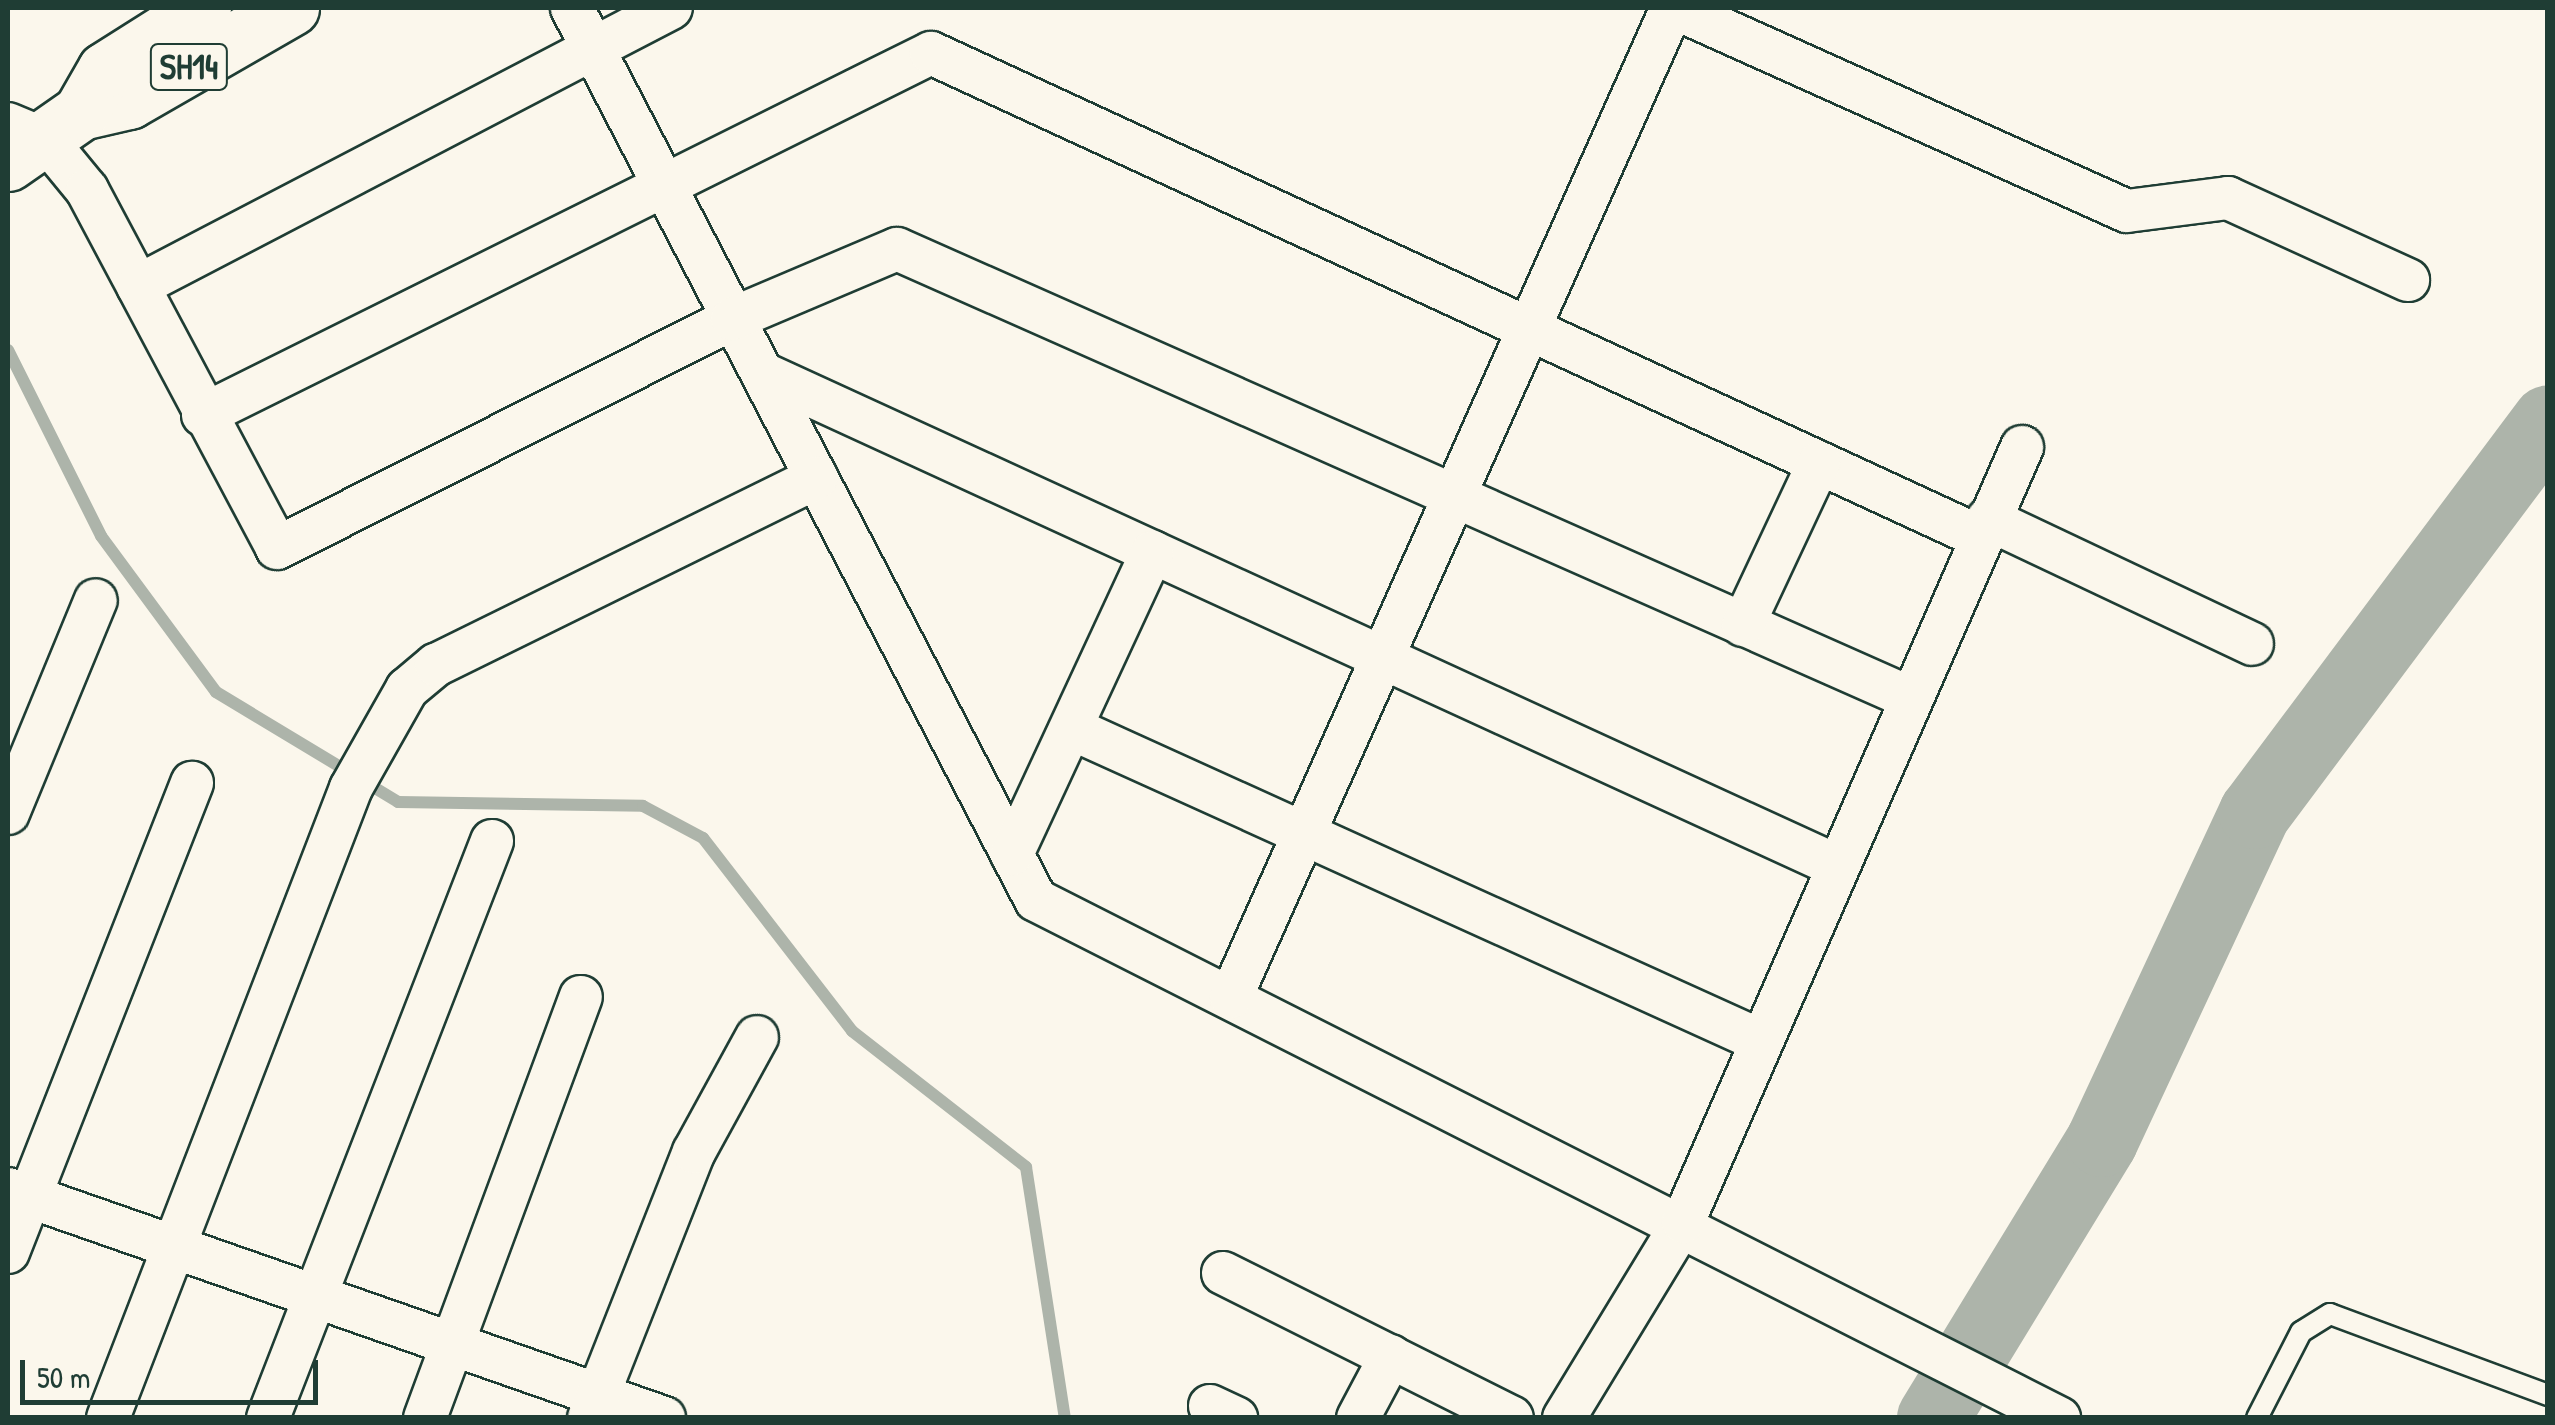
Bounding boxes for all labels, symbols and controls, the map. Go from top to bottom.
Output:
road number: SH14 [149,37,229,97]
scale bar [25,1340,322,1402]
text: 50 m [37,1357,90,1397]

